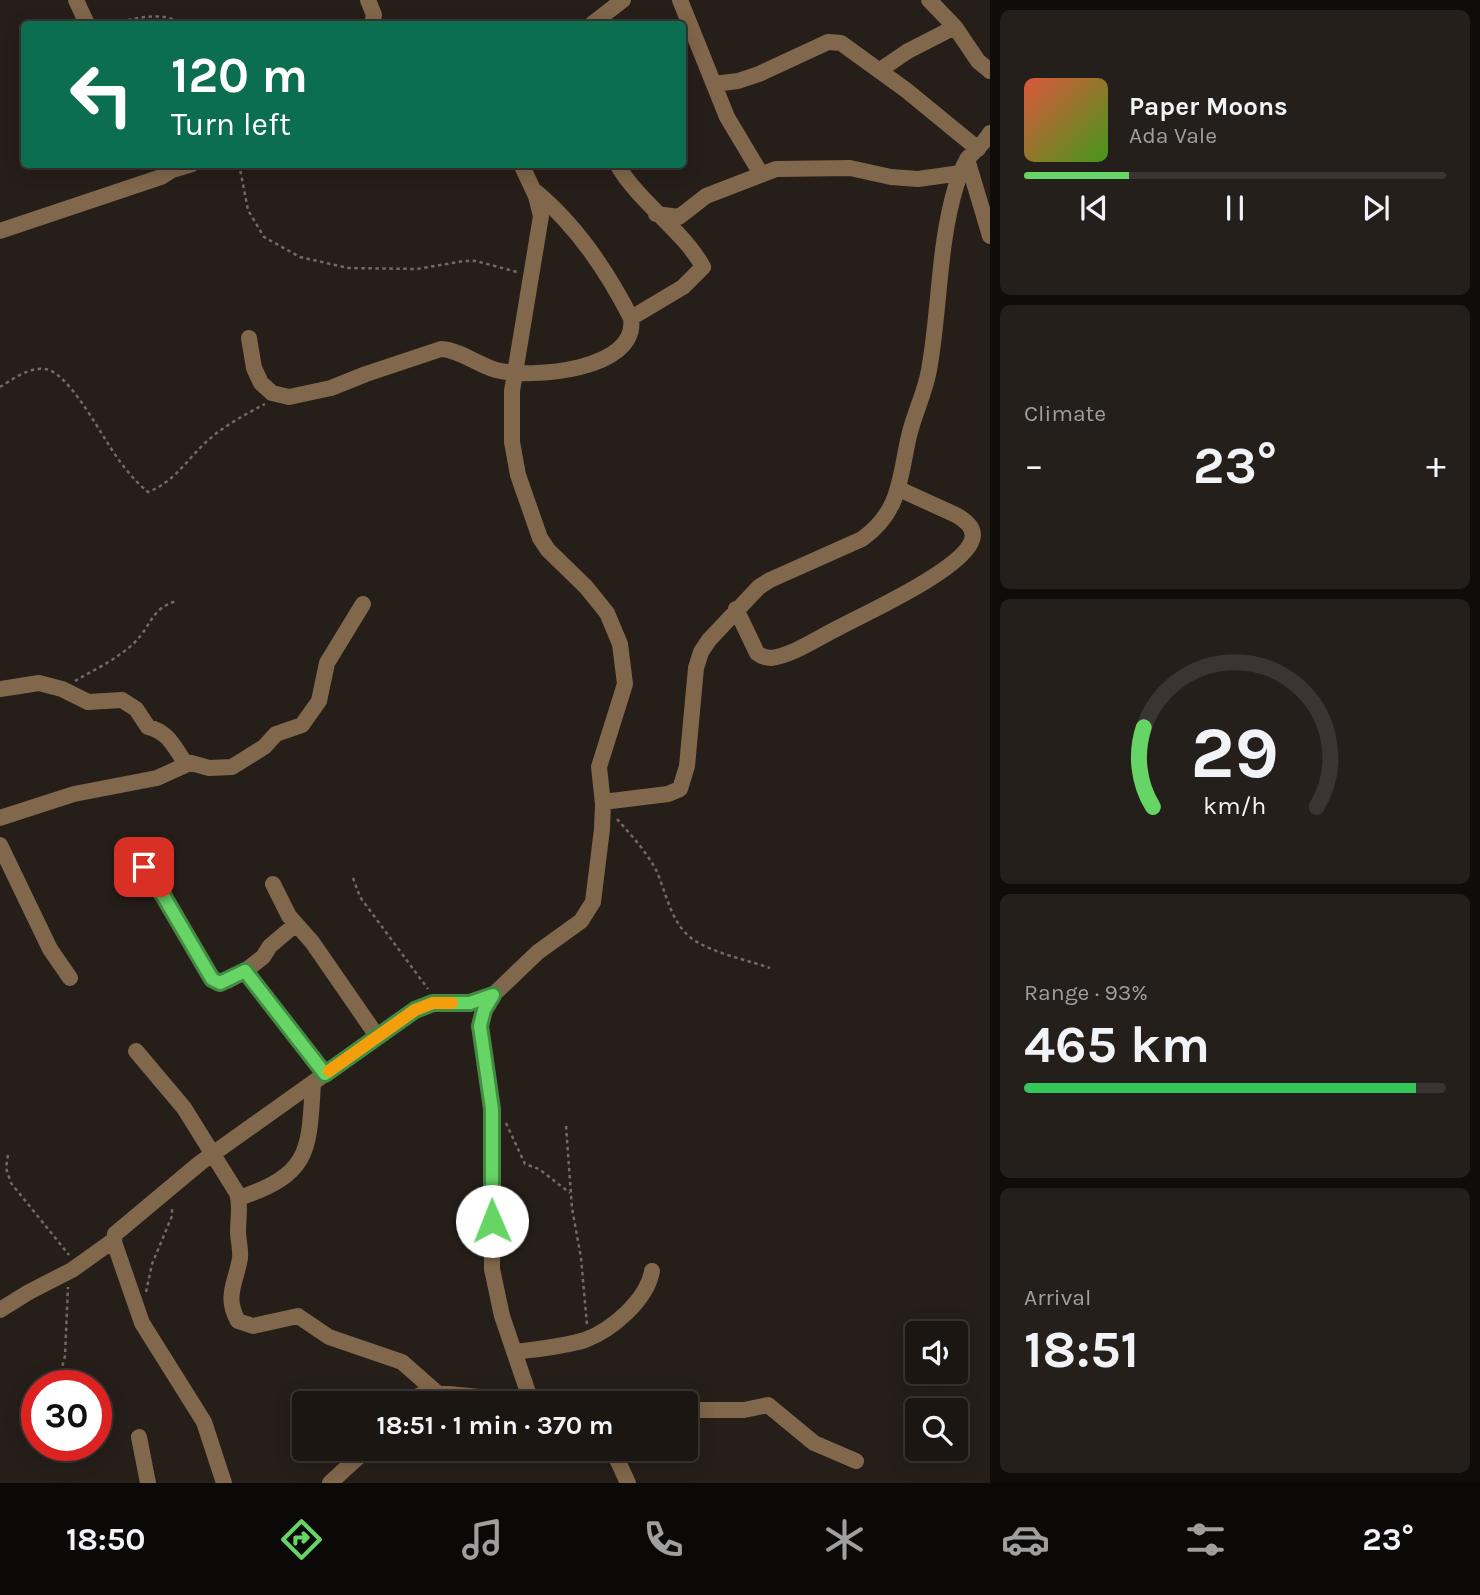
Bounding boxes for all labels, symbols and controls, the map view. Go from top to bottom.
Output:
text: 120 m [171,47,308,104]
icon: left [56,49,147,140]
text: Paper Moons [1129,91,1288,122]
text: Turn left [171,106,291,143]
text: Ada Vale [1129,122,1217,149]
icon: previous [1075,189,1113,227]
icon: pause [1216,189,1254,227]
icon: next [1357,189,1395,227]
text: Climate [1024,400,1106,427]
text: 23° [1193,435,1277,496]
text: − [1024,443,1044,488]
text: + [1426,443,1446,488]
text: 29 [1191,711,1279,796]
text: km/h [1203,791,1267,820]
pin [114,837,174,897]
icon: arrive [125,848,163,886]
text: Range · 93% [1024,979,1148,1006]
text: 465 km [1024,1014,1210,1075]
position arrow [455,1184,529,1258]
text: Arrival [1024,1284,1091,1311]
text: 18:51 [1024,1319,1139,1380]
map controls [905,1321,968,1461]
button: sound [905,1321,968,1384]
speed limit sign: 30 [21,1370,112,1461]
button: search [905,1398,968,1461]
text: 18:51 · 1 min · 370 m [376,1410,614,1441]
icon: directions [277,1515,326,1564]
icon: music [458,1515,507,1564]
icon: phone [639,1515,688,1564]
icon: climate [820,1515,869,1564]
icon: car [1001,1515,1050,1564]
icon: filters [1181,1515,1230,1564]
text: 18:50 [66,1521,146,1558]
text: 23° [1362,1521,1414,1558]

